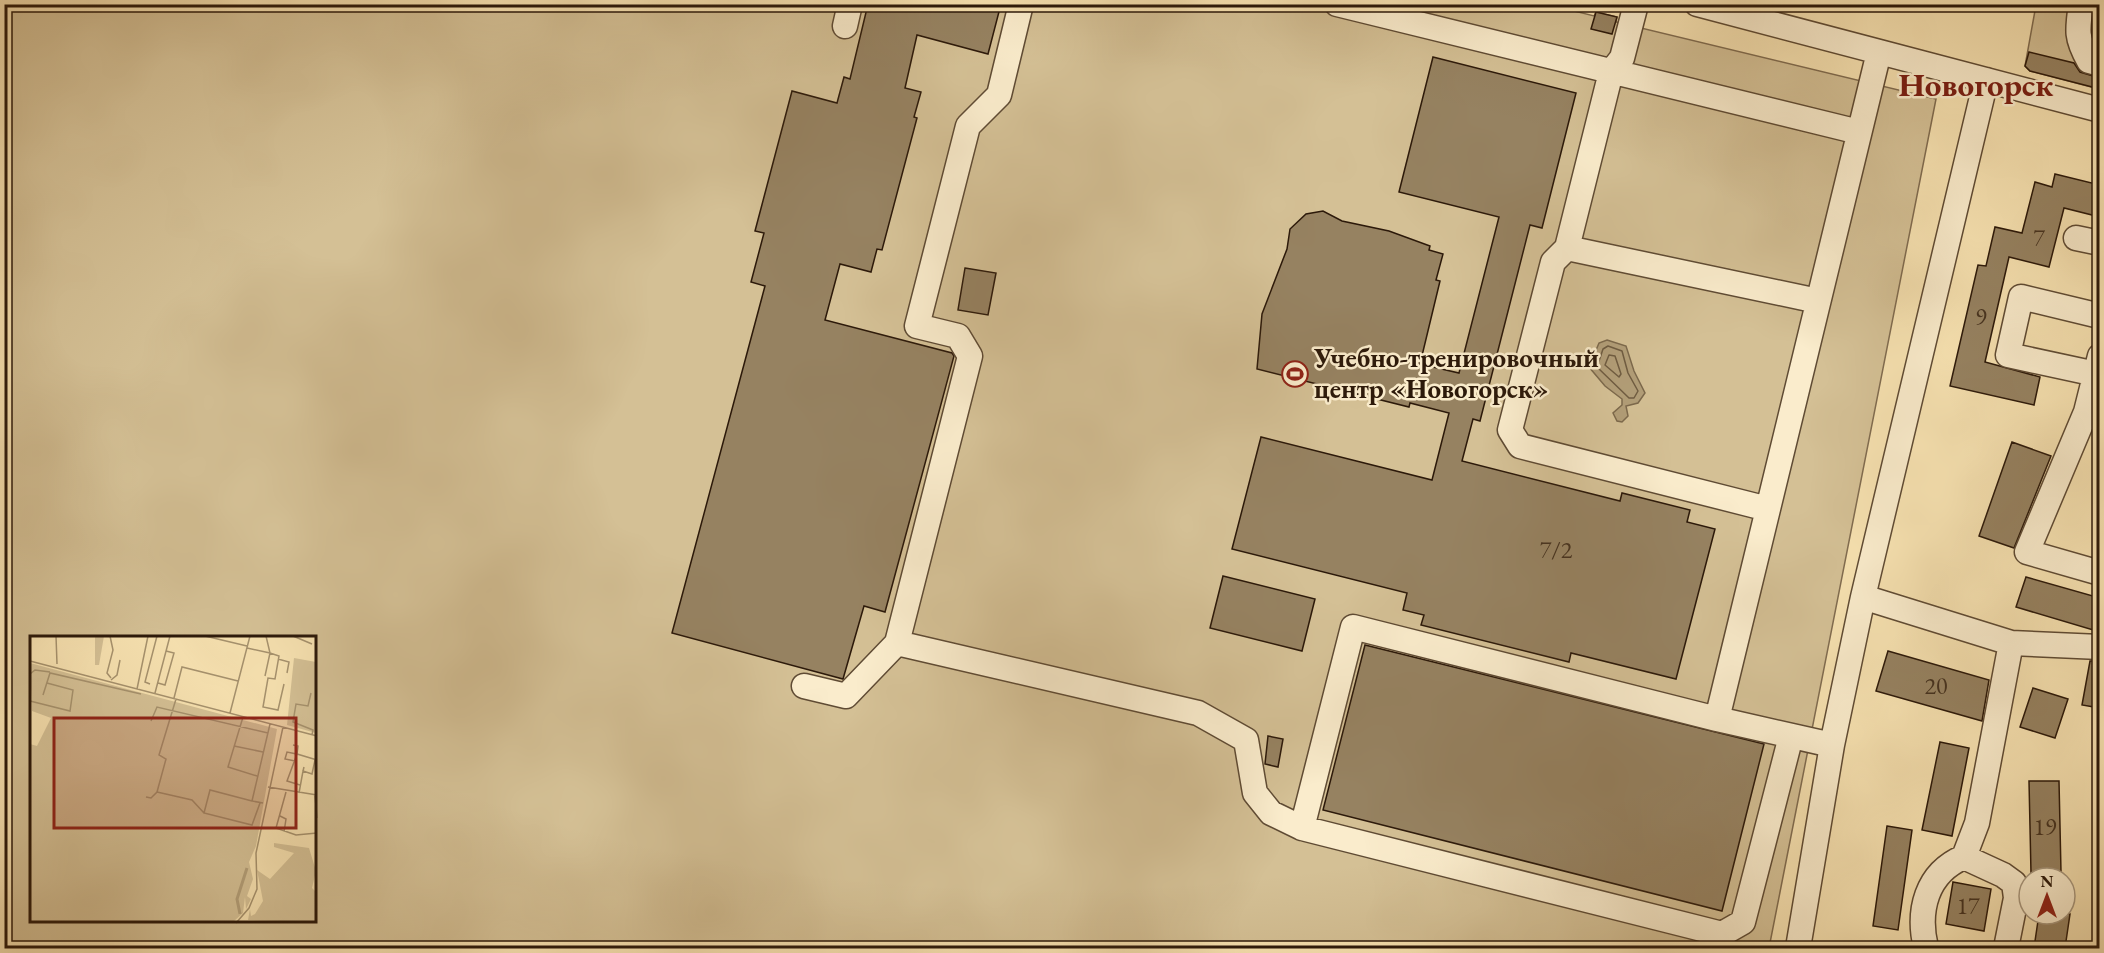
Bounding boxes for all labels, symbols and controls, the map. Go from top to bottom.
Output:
district label: Новогорск [1898,63,2054,106]
house number: 7 [2033,222,2045,253]
house number: 9 [1975,301,1987,332]
place label: Учебно-тренировочный центр «Новогорск» [1313,340,1599,406]
sports icon: Учебно-тренировочный центр «Новогорск» [1280,359,1310,389]
house number: 7/2 [1540,534,1573,565]
inset map [30,636,316,923]
house number: 20 [1924,670,1948,701]
house number: 19 [2033,811,2057,842]
north arrow [2017,866,2077,926]
text: N [2041,871,2054,892]
house number: 17 [1956,890,1980,921]

